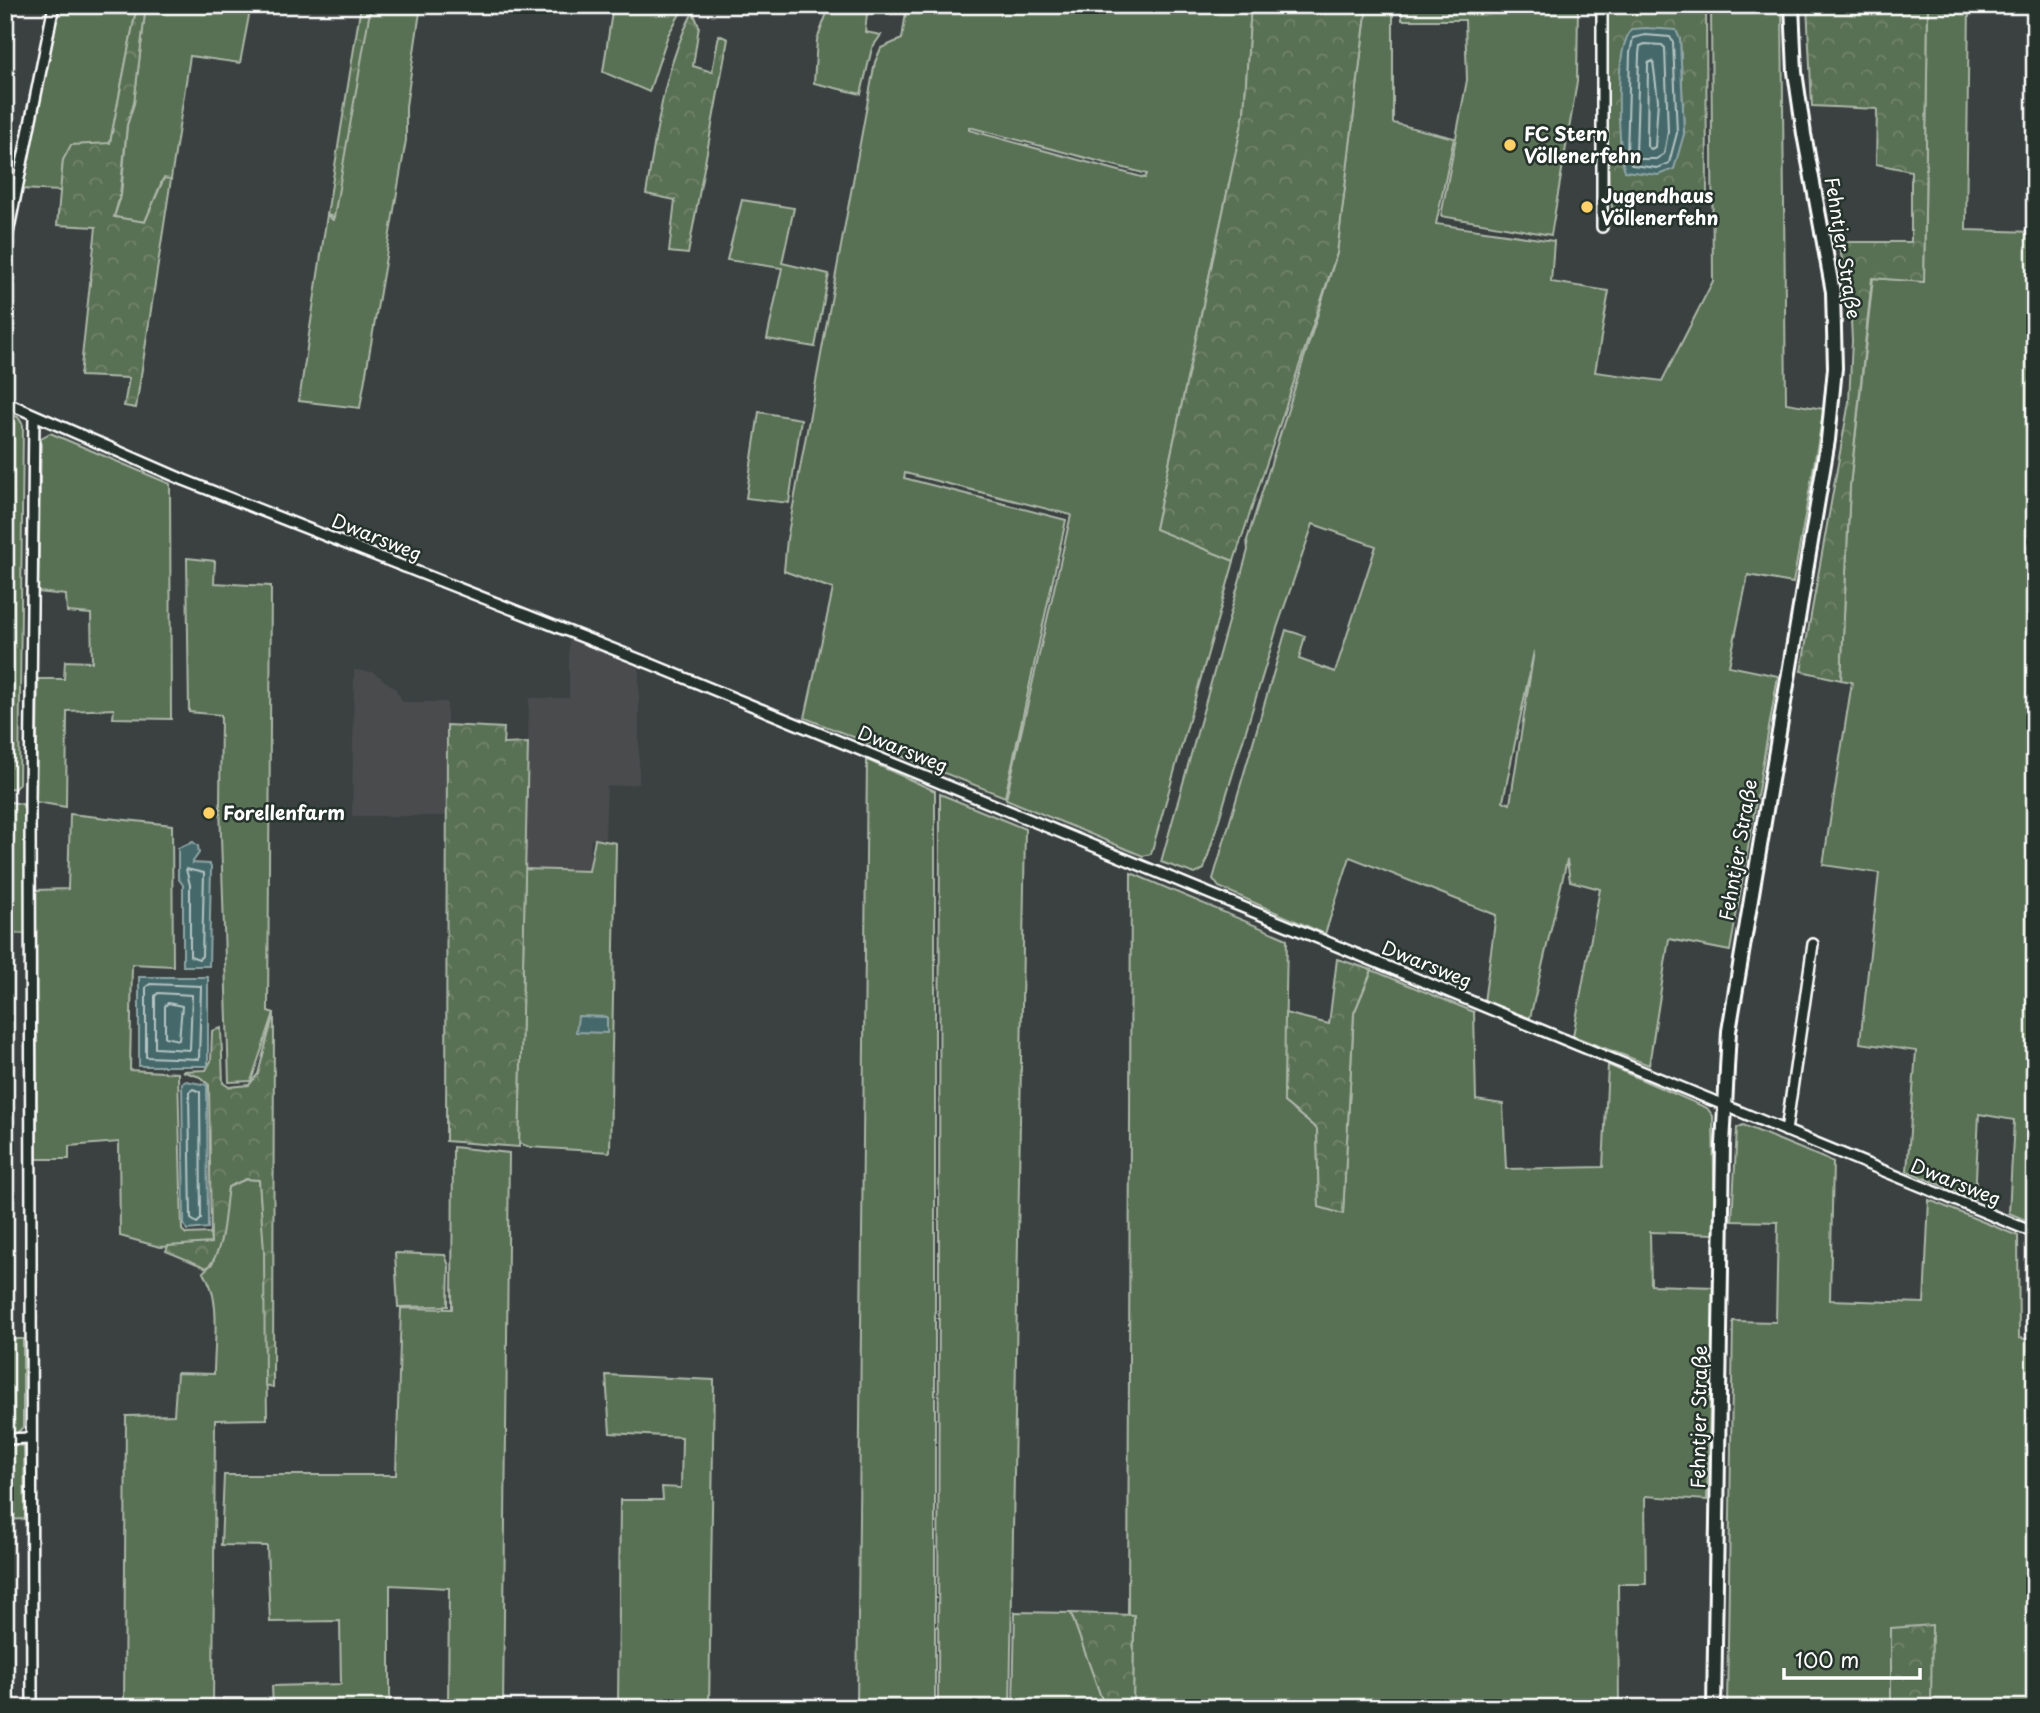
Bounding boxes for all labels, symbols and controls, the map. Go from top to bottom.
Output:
place label: FC Stern Völlenerfehn [1524,119,1641,169]
marker: FC Stern Völlenerfehn [1502,137,1518,153]
street label: Fehntjer Straße [1819,175,1869,321]
place label: Jugendhaus Völlenerfehn [1601,181,1718,231]
marker: Jugendhaus Völlenerfehn [1579,199,1595,215]
street label: Dwarsweg [328,505,427,567]
street label: Dwarsweg [854,717,953,779]
street label: Fehntjer Straße [1711,777,1763,923]
place label: Forellenfarm [223,798,345,826]
marker: Forellenfarm [201,805,217,821]
street label: Dwarsweg [1378,932,1477,994]
street label: Dwarsweg [1907,1150,2006,1212]
street label: Fehntjer Straße [1683,1345,1713,1489]
scale bar [1784,1636,1921,1680]
text: 100 m [1795,1643,1859,1675]

